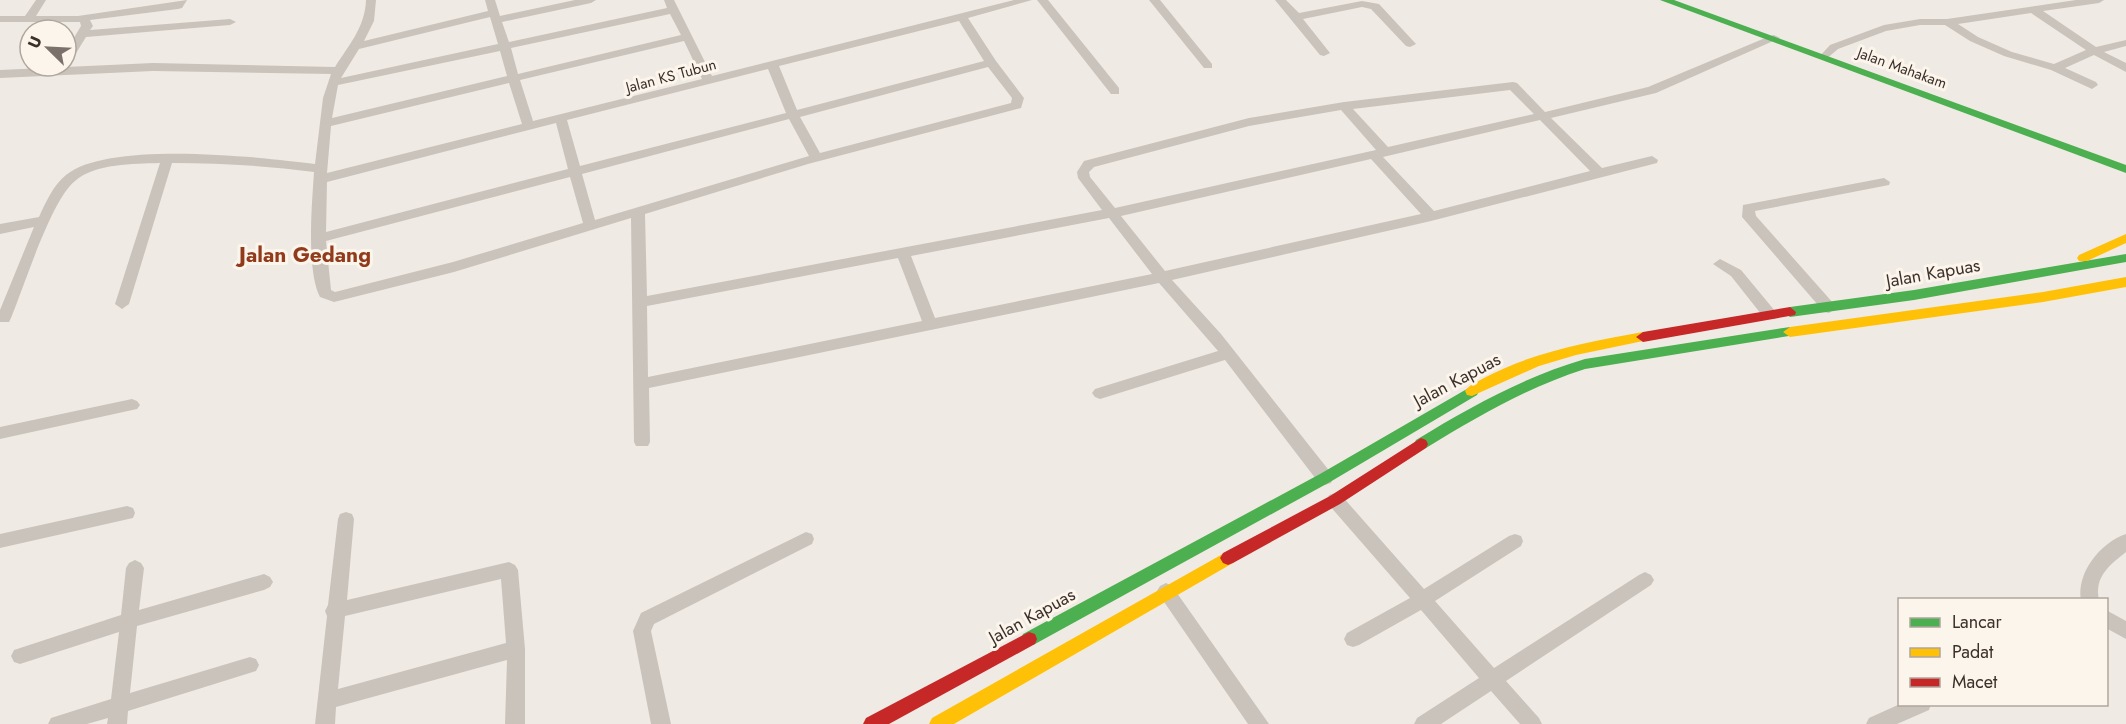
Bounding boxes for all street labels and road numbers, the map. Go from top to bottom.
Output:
street label: Jalan Mahakam [1852,41,1950,94]
street label: Jalan KS Tubun [621,53,719,99]
street label: Jalan Kapuas [1882,252,1982,294]
street label: Jalan Kapuas [1407,346,1505,415]
street label: Jalan Kapuas [982,582,1080,651]

